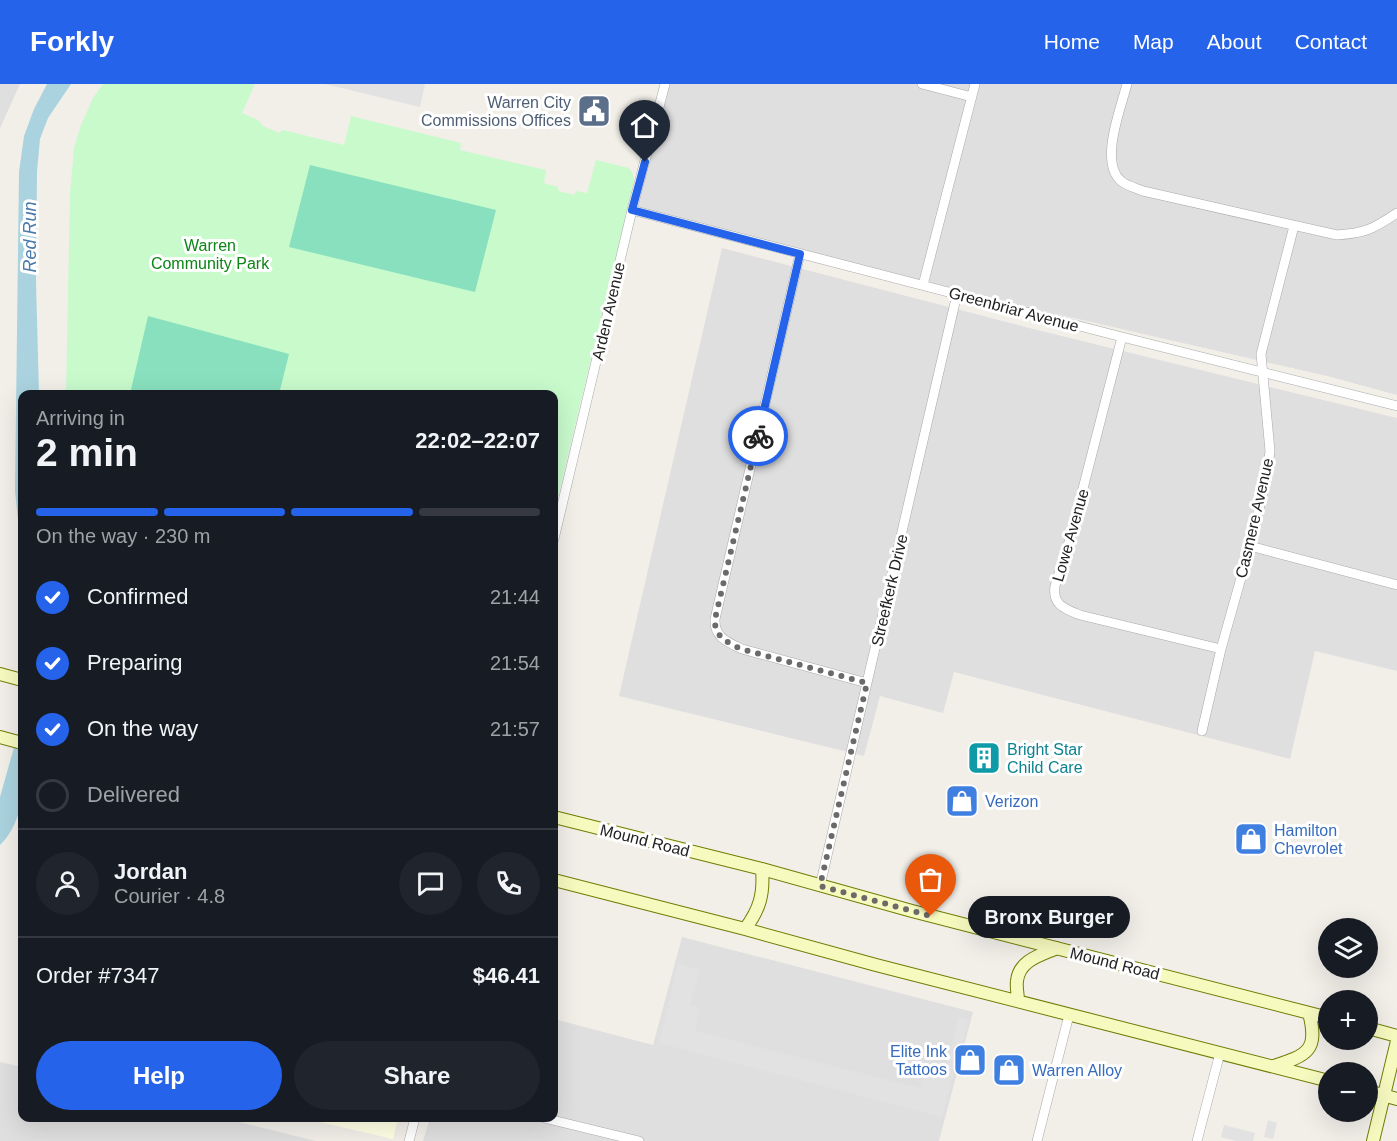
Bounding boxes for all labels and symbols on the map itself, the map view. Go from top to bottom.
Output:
public building icon: Warren City Commissions Offices [576,93,612,129]
place label: Warren City Commissions Offices [421,94,571,129]
pin [619,100,670,162]
water label: Red Run [20,201,40,273]
park label: Warren Community Park [151,237,270,272]
street label: Arden Avenue [589,260,628,362]
street label: Greenbriar Avenue [947,284,1081,335]
courier [728,406,788,466]
street label: Casmere Avenue [1232,456,1277,580]
street label: Lowe Avenue [1049,487,1092,584]
street label: Streefkerk Drive [868,532,911,648]
building icon: Bright Star Child Care [966,740,1002,776]
place label: Bright Star Child Care [1007,741,1083,776]
shop icon: Verizon [944,783,980,819]
place label: Verizon [985,793,1038,810]
street label: Mound Road [598,821,691,860]
shop icon: Hamilton Chevrolet [1233,821,1269,857]
place label: Hamilton Chevrolet [1274,822,1343,857]
pin [905,854,956,916]
callout: Bronx Burger [967,895,1129,937]
street label: Mound Road [1068,944,1161,983]
shop icon: Elite Ink Tattoos [952,1042,988,1078]
place label: Elite Ink Tattoos [890,1043,948,1078]
shop icon: Warren Alloy [991,1052,1027,1088]
place label: Warren Alloy [1032,1062,1122,1079]

